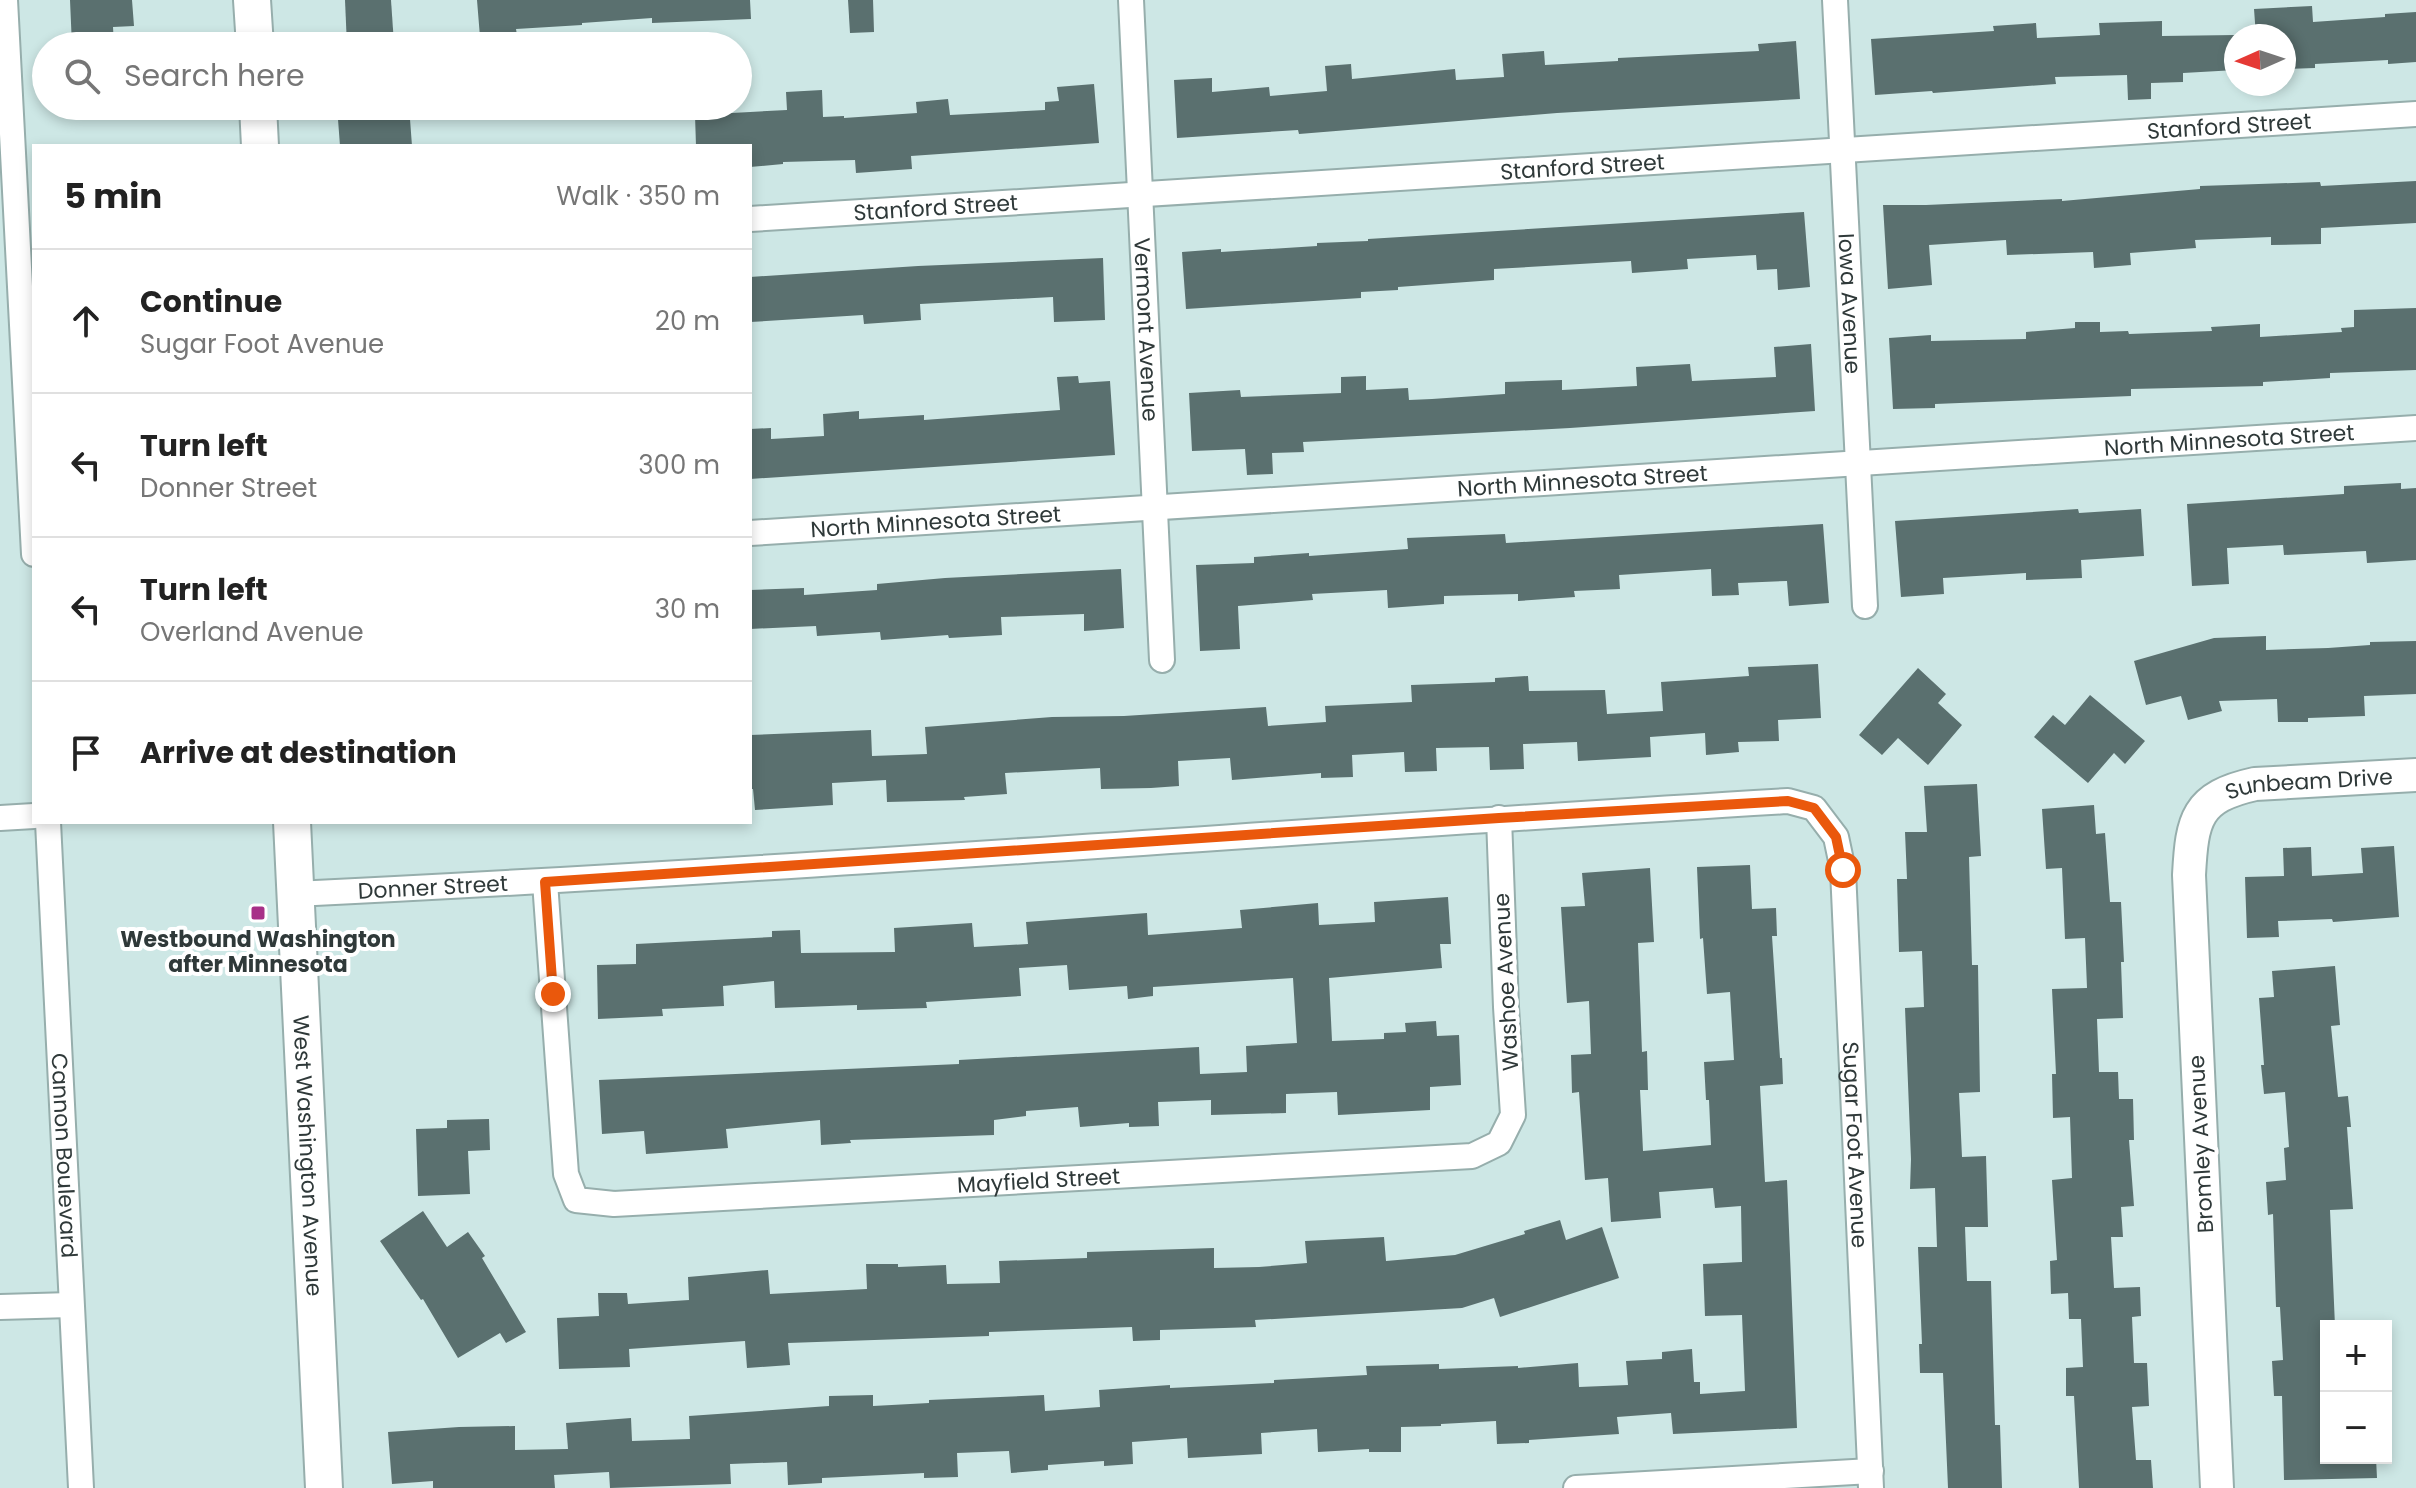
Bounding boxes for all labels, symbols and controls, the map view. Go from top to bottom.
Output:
north arrow [2224,24,2296,96]
search box [32,32,752,120]
icon: search [60,54,104,98]
text: Search here [124,54,305,97]
street label: Stanford Street [2146,105,2312,146]
street label: Stanford Street [1499,146,1665,187]
text: 5 min [64,172,162,220]
text: Walk · 350 m [556,178,720,214]
street label: Stanford Street [852,187,1019,228]
street label: Iowa Avenue [1831,232,1869,375]
street label: Vermont Avenue [1127,237,1166,422]
text: Continue [140,280,282,323]
icon: ahead [64,299,108,343]
text: 20 m [655,303,720,339]
text: Sugar Foot Avenue [140,326,384,362]
street label: North Minnesota Street [2103,416,2355,463]
text: Turn left [140,424,268,467]
icon: left [64,443,108,487]
text: 300 m [638,447,720,483]
street label: North Minnesota Street [1456,457,1708,504]
text: Donner Street [140,470,317,506]
street label: North Minnesota Street [810,498,1062,545]
text: Turn left [140,568,268,611]
icon: left [64,587,108,631]
text: 30 m [655,591,720,627]
text: Overland Avenue [140,614,364,650]
icon: arrive [64,731,108,775]
text: Arrive at destination [140,731,457,774]
street label: Sunbeam Drive [2221,761,2394,807]
route start [1825,852,1861,888]
street label: Donner Street [357,867,509,906]
street label: Washoe Avenue [1486,892,1526,1072]
marker: Westbound Washington after Minnesota [249,904,267,922]
place label: Westbound Washington after Minnesota [120,924,396,980]
route end [535,976,571,1012]
street label: West Washington Avenue [286,1014,330,1297]
street label: Sugar Foot Avenue [1835,1041,1876,1249]
street label: Cannon Boulevard [44,1052,85,1259]
street label: Bromley Avenue [2181,1054,2221,1234]
street label: Mayfield Street [956,1160,1121,1200]
map controls [2320,1320,2392,1464]
button: + [2320,1320,2392,1392]
button: − [2320,1392,2392,1464]

